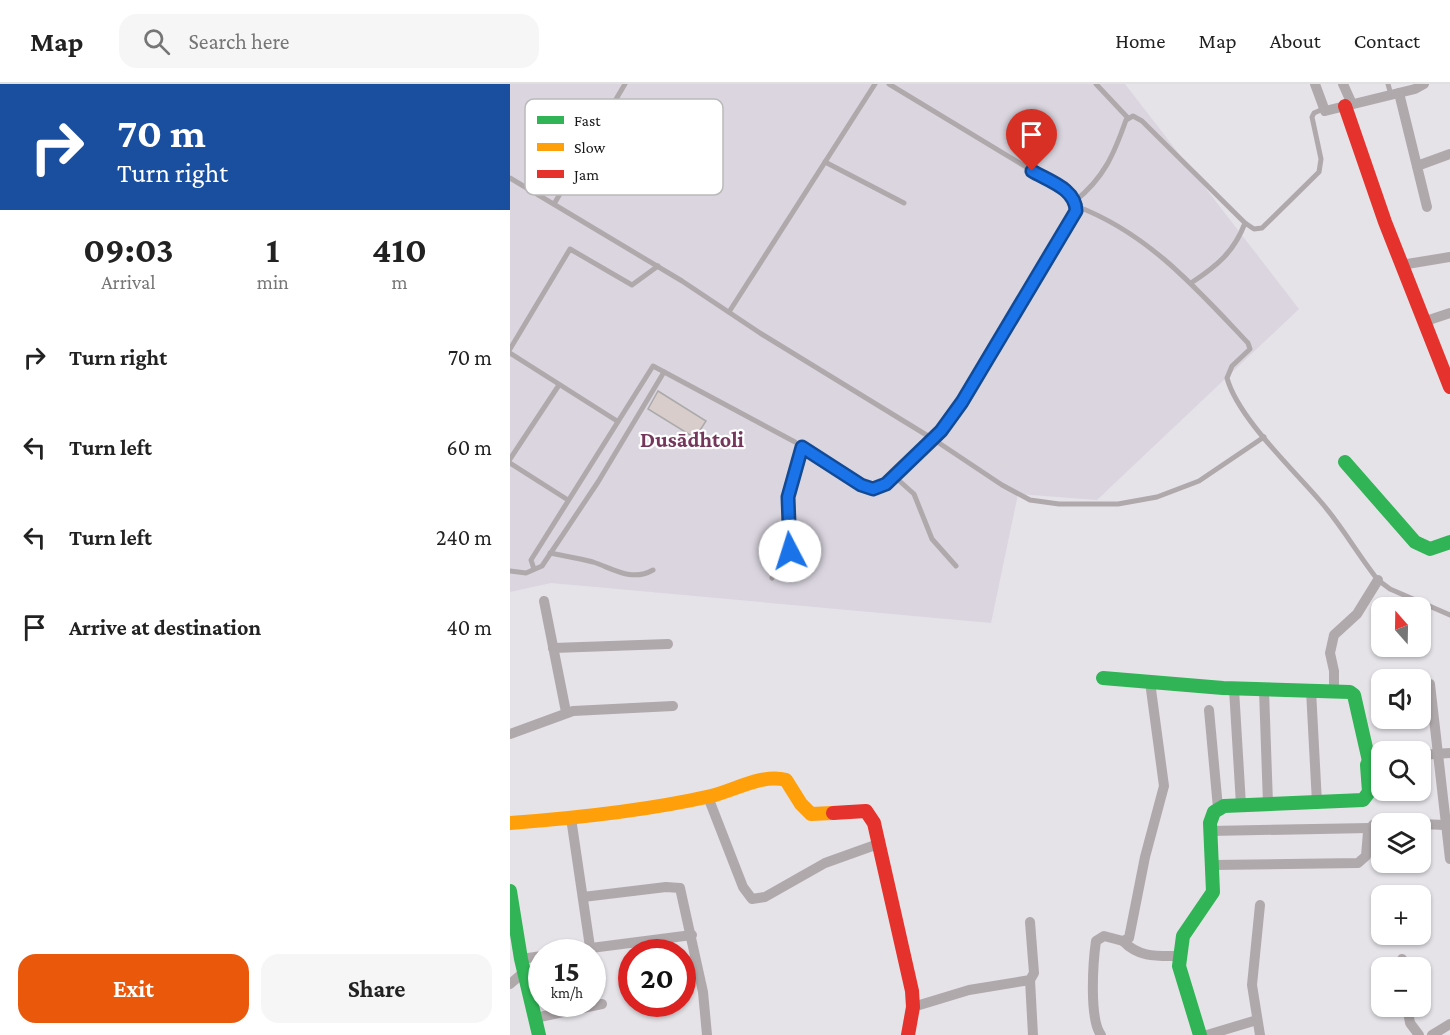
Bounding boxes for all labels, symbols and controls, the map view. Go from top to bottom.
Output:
search box [119,14,539,68]
icon: search [140,25,173,58]
text: Map [30,26,83,57]
text: Search here [188,29,289,54]
text: Home [1115,29,1165,53]
text: Map [1198,29,1237,53]
text: About [1270,29,1321,53]
text: Contact [1354,29,1420,53]
legend [525,99,723,195]
icon: right [18,108,96,186]
text: 70 m [117,109,206,156]
pin [1006,109,1057,171]
text: Fast [574,112,601,129]
icon: arrive [1015,118,1048,151]
text: Slow [574,139,606,156]
text: Turn right [117,158,228,188]
text: Jam [572,166,599,184]
text: 09:03 [83,230,174,270]
text: 1 [266,230,280,270]
text: 410 [372,230,427,270]
text: Arrival [101,271,156,293]
text: min [257,271,289,293]
text: m [391,271,407,293]
icon: right [18,341,51,374]
text: Turn right [69,345,167,370]
text: 70 m [448,345,492,370]
district label: Dusādhtoli [640,427,745,452]
icon: left [18,431,51,464]
text: Turn left [69,435,152,460]
text: 60 m [447,435,492,460]
position arrow [758,519,822,583]
icon: left [18,521,51,554]
text: Turn left [69,525,152,550]
text: 240 m [436,525,492,550]
north arrow [1371,597,1431,657]
map controls [1371,597,1431,1017]
icon: arrive [18,611,51,644]
text: Arrive at destination [69,615,261,640]
text: 40 m [447,615,492,640]
button: sound [1371,669,1431,729]
button: search [1371,741,1431,801]
button: layers [1371,813,1431,873]
button: + [1371,885,1431,945]
speed limit sign: 20 [618,939,696,1017]
button: Exit [18,954,249,1023]
button: Share [261,954,492,1023]
text: 15 [554,954,580,987]
button: − [1371,957,1431,1017]
text: km/h [551,985,583,1001]

